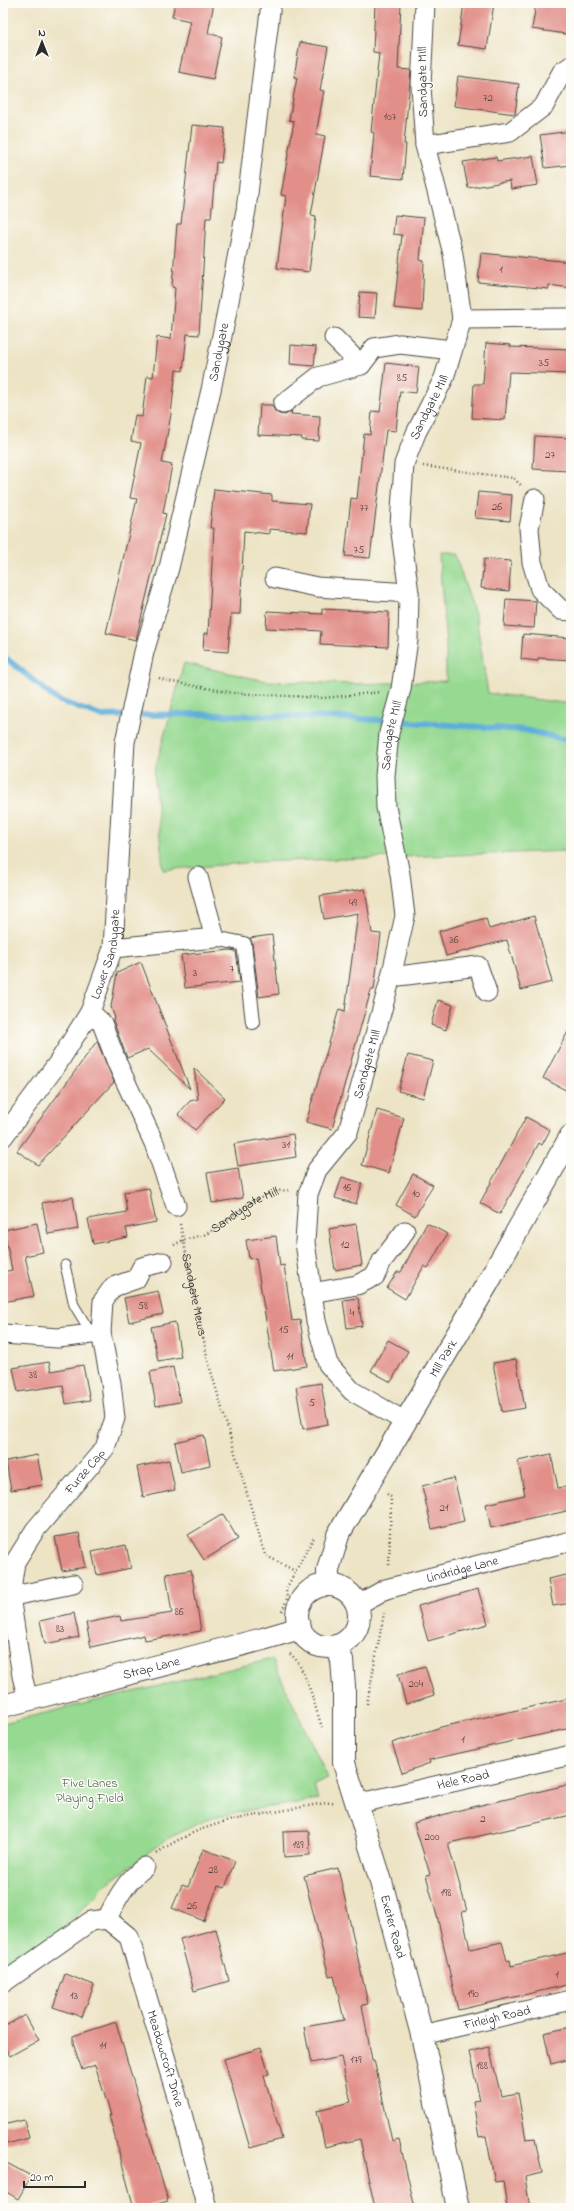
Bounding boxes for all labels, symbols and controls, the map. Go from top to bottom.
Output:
north arrow [22,22,62,62]
text: N [38,25,46,41]
street label: Sandgate MIll [413,46,434,118]
house number: 72 [483,90,494,106]
house number: 107 [384,109,397,125]
house number: 1 [499,262,503,278]
street label: Sandygate [203,321,234,383]
house number: 35 [539,355,549,371]
house number: 85 [397,370,407,386]
street label: Sandgate MIll [405,373,454,442]
house number: 27 [545,447,555,463]
house number: 26 [492,499,502,515]
house number: 77 [359,500,369,516]
house number: 75 [354,542,364,558]
street label: Sandgate MIll [376,698,407,771]
house number: 49 [349,895,358,911]
street label: Lower Sandygate [86,908,125,1002]
house number: 36 [449,932,459,948]
house number: 7 [230,961,235,977]
house number: 3 [193,965,198,981]
street label: Sandgate MIll [348,1027,385,1101]
house number: 31 [282,1137,291,1153]
house number: 16 [343,1180,351,1196]
street label: Sandygate Mill [207,1182,282,1238]
house number: 10 [412,1186,420,1202]
house number: 12 [341,1237,350,1253]
street label: Sandgate Mews [177,1251,212,1338]
house number: 58 [138,1298,148,1314]
house number: 4 [350,1305,355,1321]
house number: 15 [279,1322,289,1338]
street label: Mill Park [424,1335,462,1381]
house number: 11 [287,1349,294,1365]
house number: 38 [29,1367,37,1383]
house number: 5 [309,1395,315,1411]
street label: Furze Cap [60,1444,110,1499]
house number: 21 [440,1500,449,1516]
street label: Lindridge Lane [424,1551,501,1588]
house number: 86 [175,1604,184,1620]
house number: 83 [56,1621,65,1637]
street label: Strap Lane [121,1651,182,1684]
house number: 204 [409,1676,424,1692]
house number: 1 [461,1732,465,1748]
street label: Hele Road [435,1764,492,1795]
park label: Five Lanes Playing FIeld [56,1774,125,1809]
house number: 2 [480,1811,486,1827]
house number: 200 [425,1829,440,1845]
house number: 189 [293,1837,304,1853]
house number: 28 [208,1862,218,1878]
house number: 198 [441,1885,451,1901]
street label: Exeter Road [375,1892,411,1961]
house number: 26 [187,1898,197,1914]
house number: 1 [555,1967,559,1983]
house number: 190 [467,1986,479,2002]
house number: 13 [70,1988,78,2004]
street label: Firleigh Road [461,2000,533,2035]
street label: Meadowcroft Drive [142,2008,189,2109]
house number: 11 [100,2038,107,2054]
house number: 179 [350,2052,362,2068]
house number: 188 [476,2058,488,2074]
scale bar [24,2163,85,2189]
text: 20 m [30,2169,53,2187]

